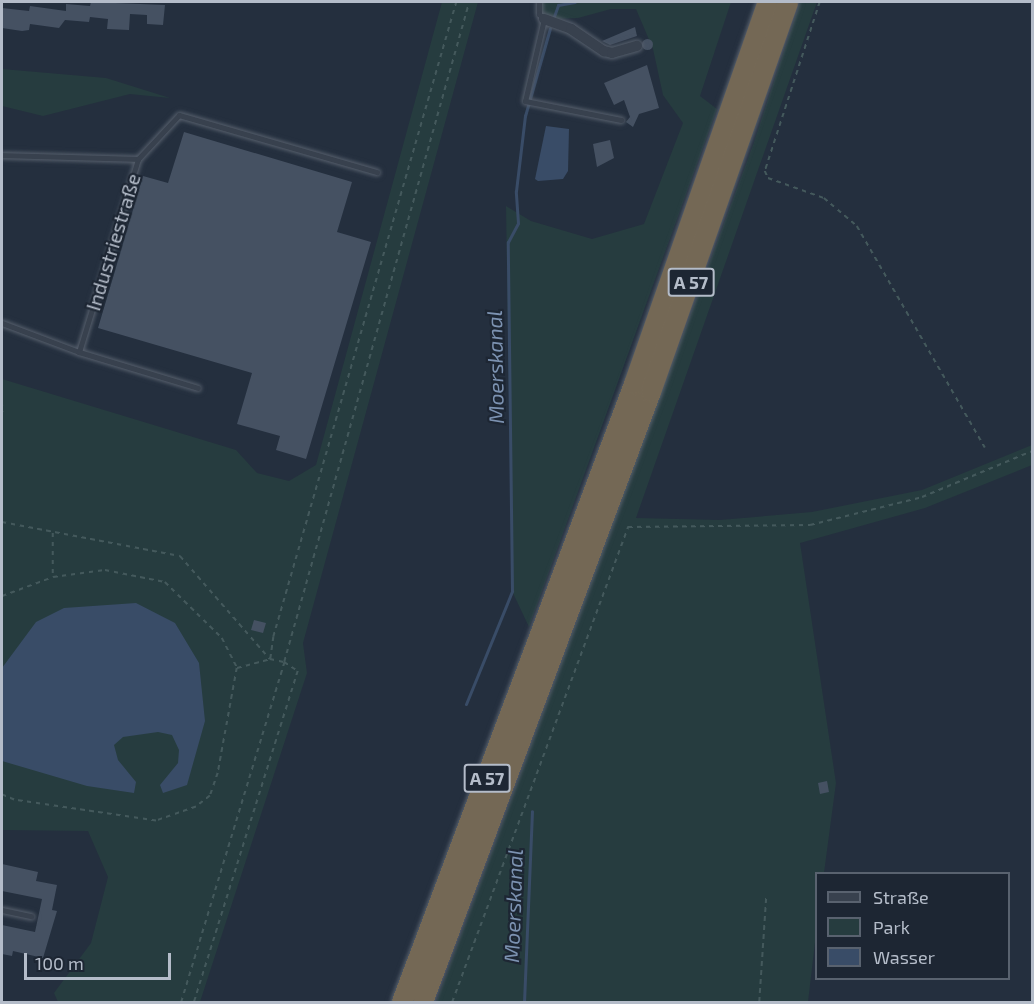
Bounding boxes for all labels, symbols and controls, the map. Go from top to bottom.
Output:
street label: Industriestraße [81,170,145,314]
road number: A 57 [667,267,715,297]
water label: Moerskanal [481,310,509,424]
road number: A 57 [463,763,511,793]
water label: Moerskanal [498,849,528,963]
legend [815,872,1010,980]
text: Straße [873,886,929,908]
text: Park [873,916,910,938]
scale bar [27,941,174,979]
text: Wasser [873,946,935,968]
text: 100 m [35,952,84,974]

